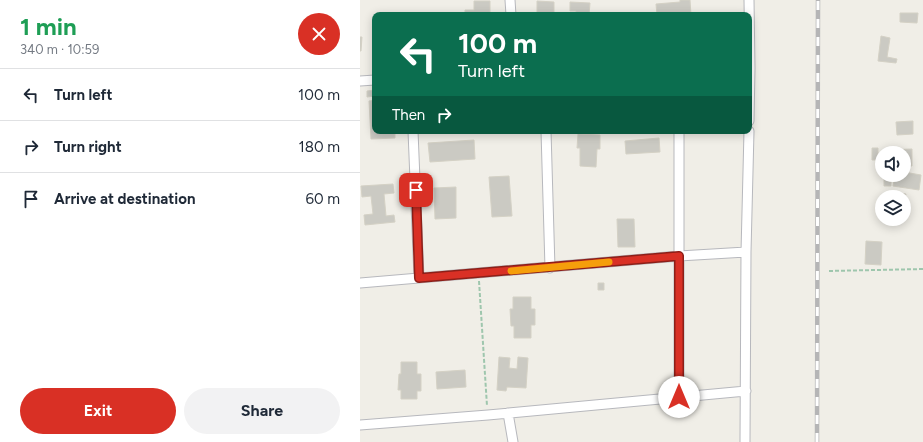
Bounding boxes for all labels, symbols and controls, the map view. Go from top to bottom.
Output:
text: 1 min [20,12,77,41]
button: close [298,13,340,55]
text: 100 m [458,26,537,60]
icon: left [392,28,444,80]
text: 340 m · 10:59 [20,42,99,57]
text: Turn left [458,60,525,82]
icon: left [20,84,42,106]
text: Turn left [54,86,112,104]
text: 100 m [298,86,340,104]
icon: right [433,104,455,126]
text: Then [392,106,425,124]
icon: right [20,136,42,158]
text: Turn right [54,138,122,156]
text: 180 m [299,138,340,156]
map controls [875,146,911,226]
button: sound [875,146,911,182]
pin [399,173,433,207]
icon: arrive [405,179,427,201]
icon: arrive [20,188,42,210]
text: Arrive at destination [54,190,195,208]
text: 60 m [305,190,340,208]
button: layers [875,190,911,226]
position arrow [658,376,700,418]
button: Exit [20,388,176,434]
button: Share [184,388,340,434]

